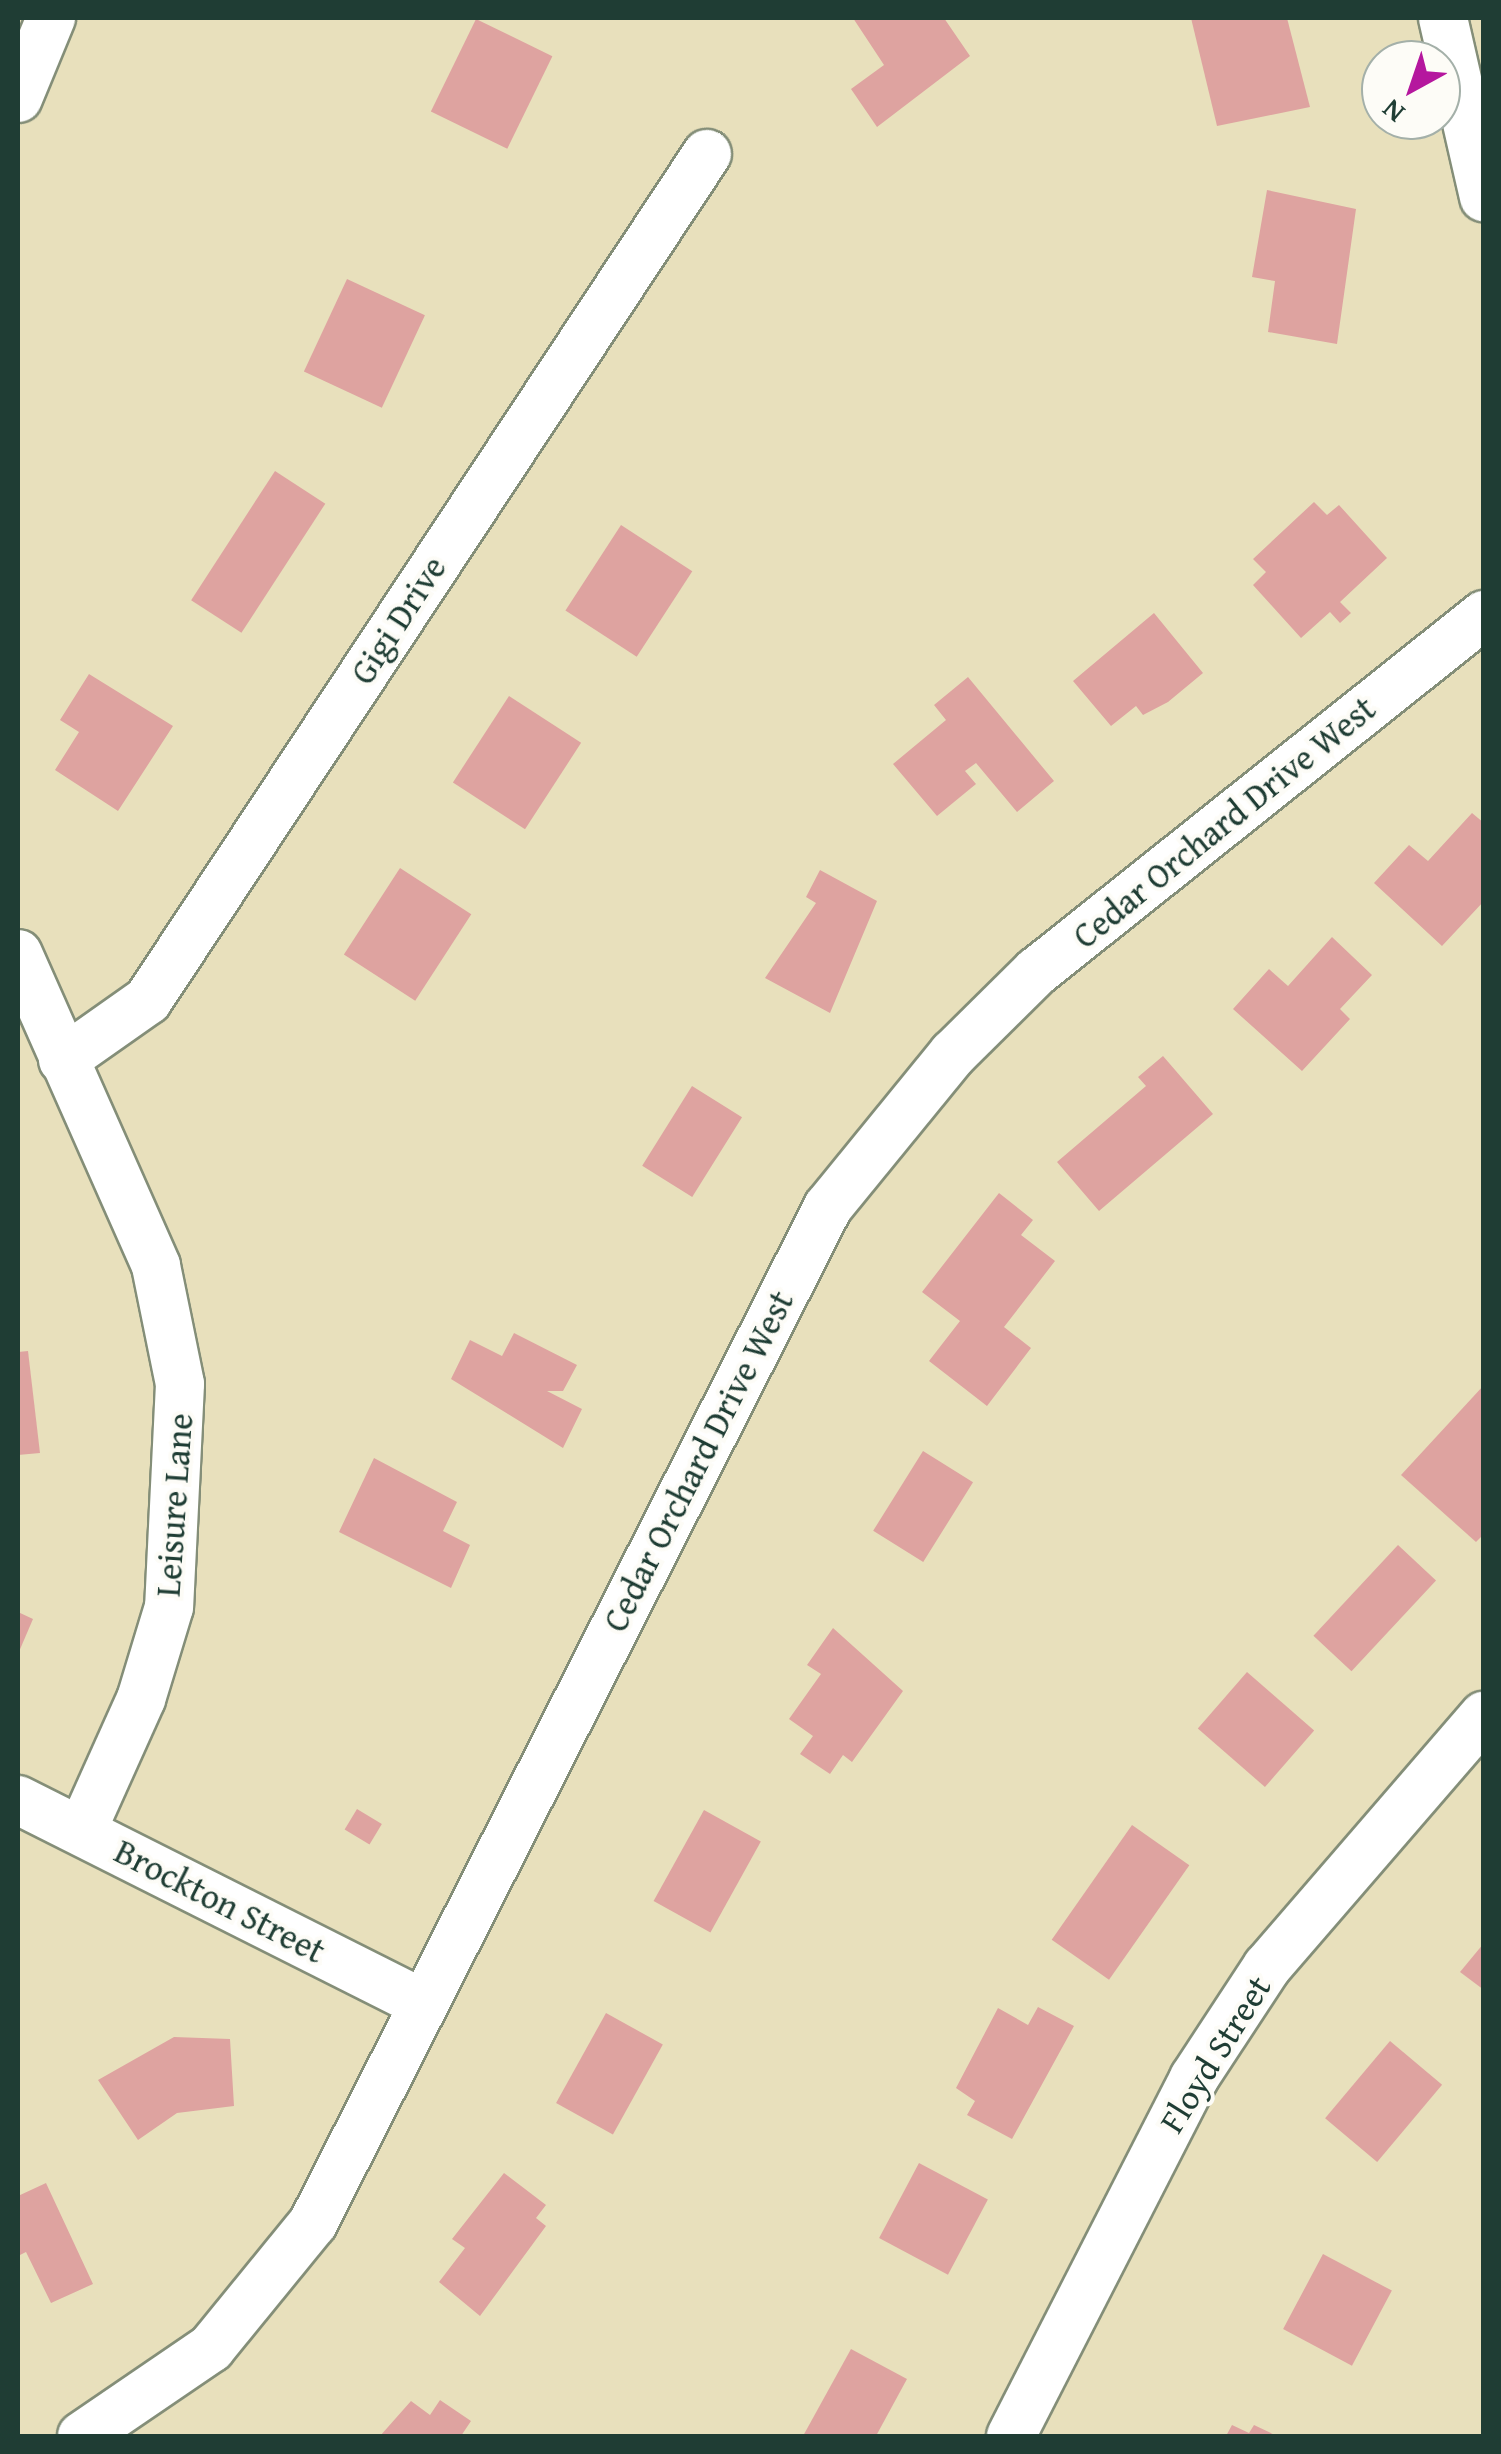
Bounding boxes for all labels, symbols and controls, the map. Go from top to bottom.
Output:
north arrow [1361,40,1461,140]
text: N [1372,90,1413,134]
street label: Gigi Drive [341,548,455,692]
street label: Cedar Orchard Drive West [1064,687,1384,957]
street label: Cedar Orchard Drive West [594,1284,802,1638]
street label: Leisure Lane [147,1412,201,1598]
street label: Brockton Street [108,1830,332,1972]
street label: Floyd Street [1150,1968,1280,2140]

